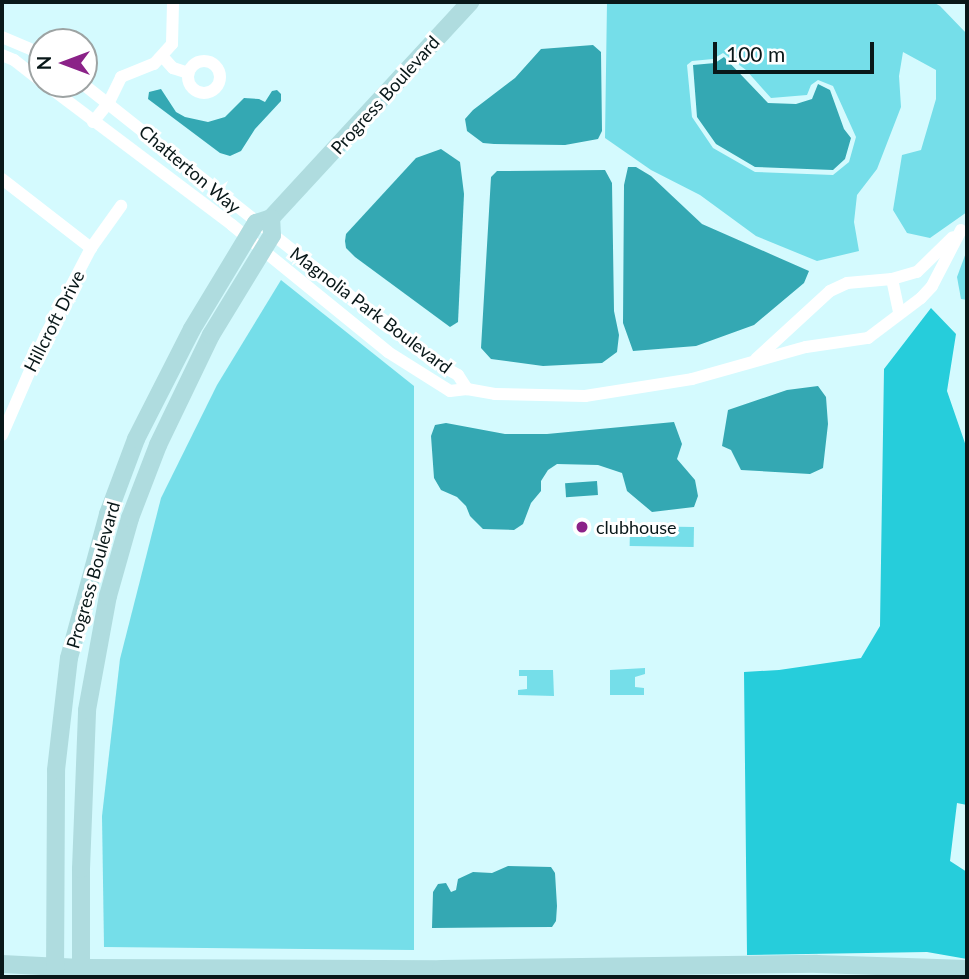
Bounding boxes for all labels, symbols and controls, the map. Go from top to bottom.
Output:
north arrow [28,28,98,98]
scale bar [717,28,878,72]
street label: Progress Boulevard [326,31,444,159]
text: 100 m [726,41,785,66]
text: N [32,56,55,70]
street label: Chatterton Way [135,120,245,218]
street label: Magnolia Park Boulevard [286,242,456,378]
street label: Hillcroft Drive [19,267,89,375]
street label: Progress Boulevard [62,499,124,651]
place label: clubhouse [596,516,677,538]
marker: clubhouse [574,519,590,535]

